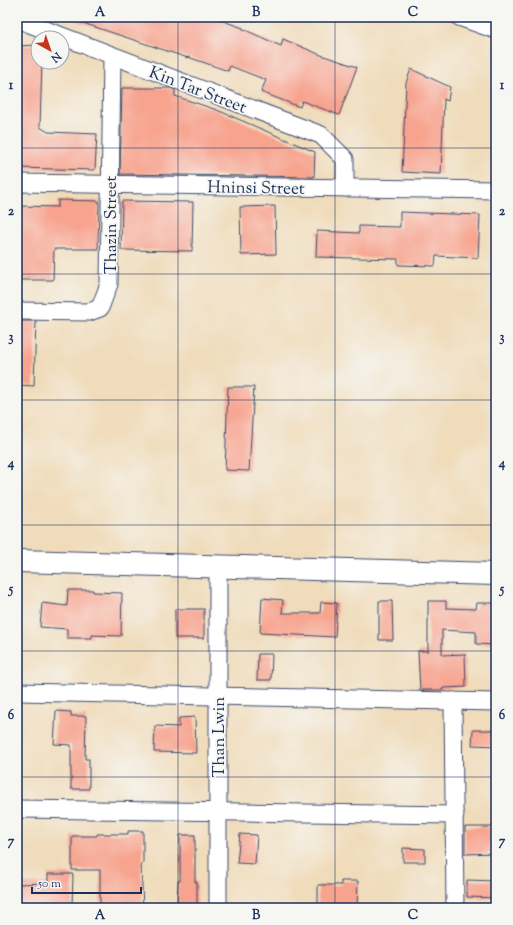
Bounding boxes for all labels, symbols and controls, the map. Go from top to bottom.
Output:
text: A [95,4,106,22]
text: B [252,4,261,22]
text: C [408,4,418,22]
north arrow [30,30,70,70]
text: N [47,47,65,66]
street label: Kin Tar Street [145,61,250,121]
text: 1 [9,77,14,95]
text: 1 [500,77,505,95]
street label: Thazin Street [100,176,124,274]
street label: Hninsi Street [207,176,305,202]
text: 2 [8,203,15,221]
text: 2 [499,203,506,221]
text: 3 [8,329,14,347]
text: 3 [499,329,505,347]
text: 4 [7,455,15,473]
text: 4 [498,455,506,473]
text: 5 [8,581,14,599]
text: 5 [499,581,505,599]
street label: Than Lwin [208,697,232,777]
text: 6 [8,707,15,725]
text: 6 [499,707,506,725]
text: 7 [8,833,15,851]
text: 7 [499,833,506,851]
scale bar [32,869,141,895]
text: 50 m [37,875,61,893]
text: A [95,907,106,925]
text: B [252,907,261,925]
text: C [408,907,418,925]

